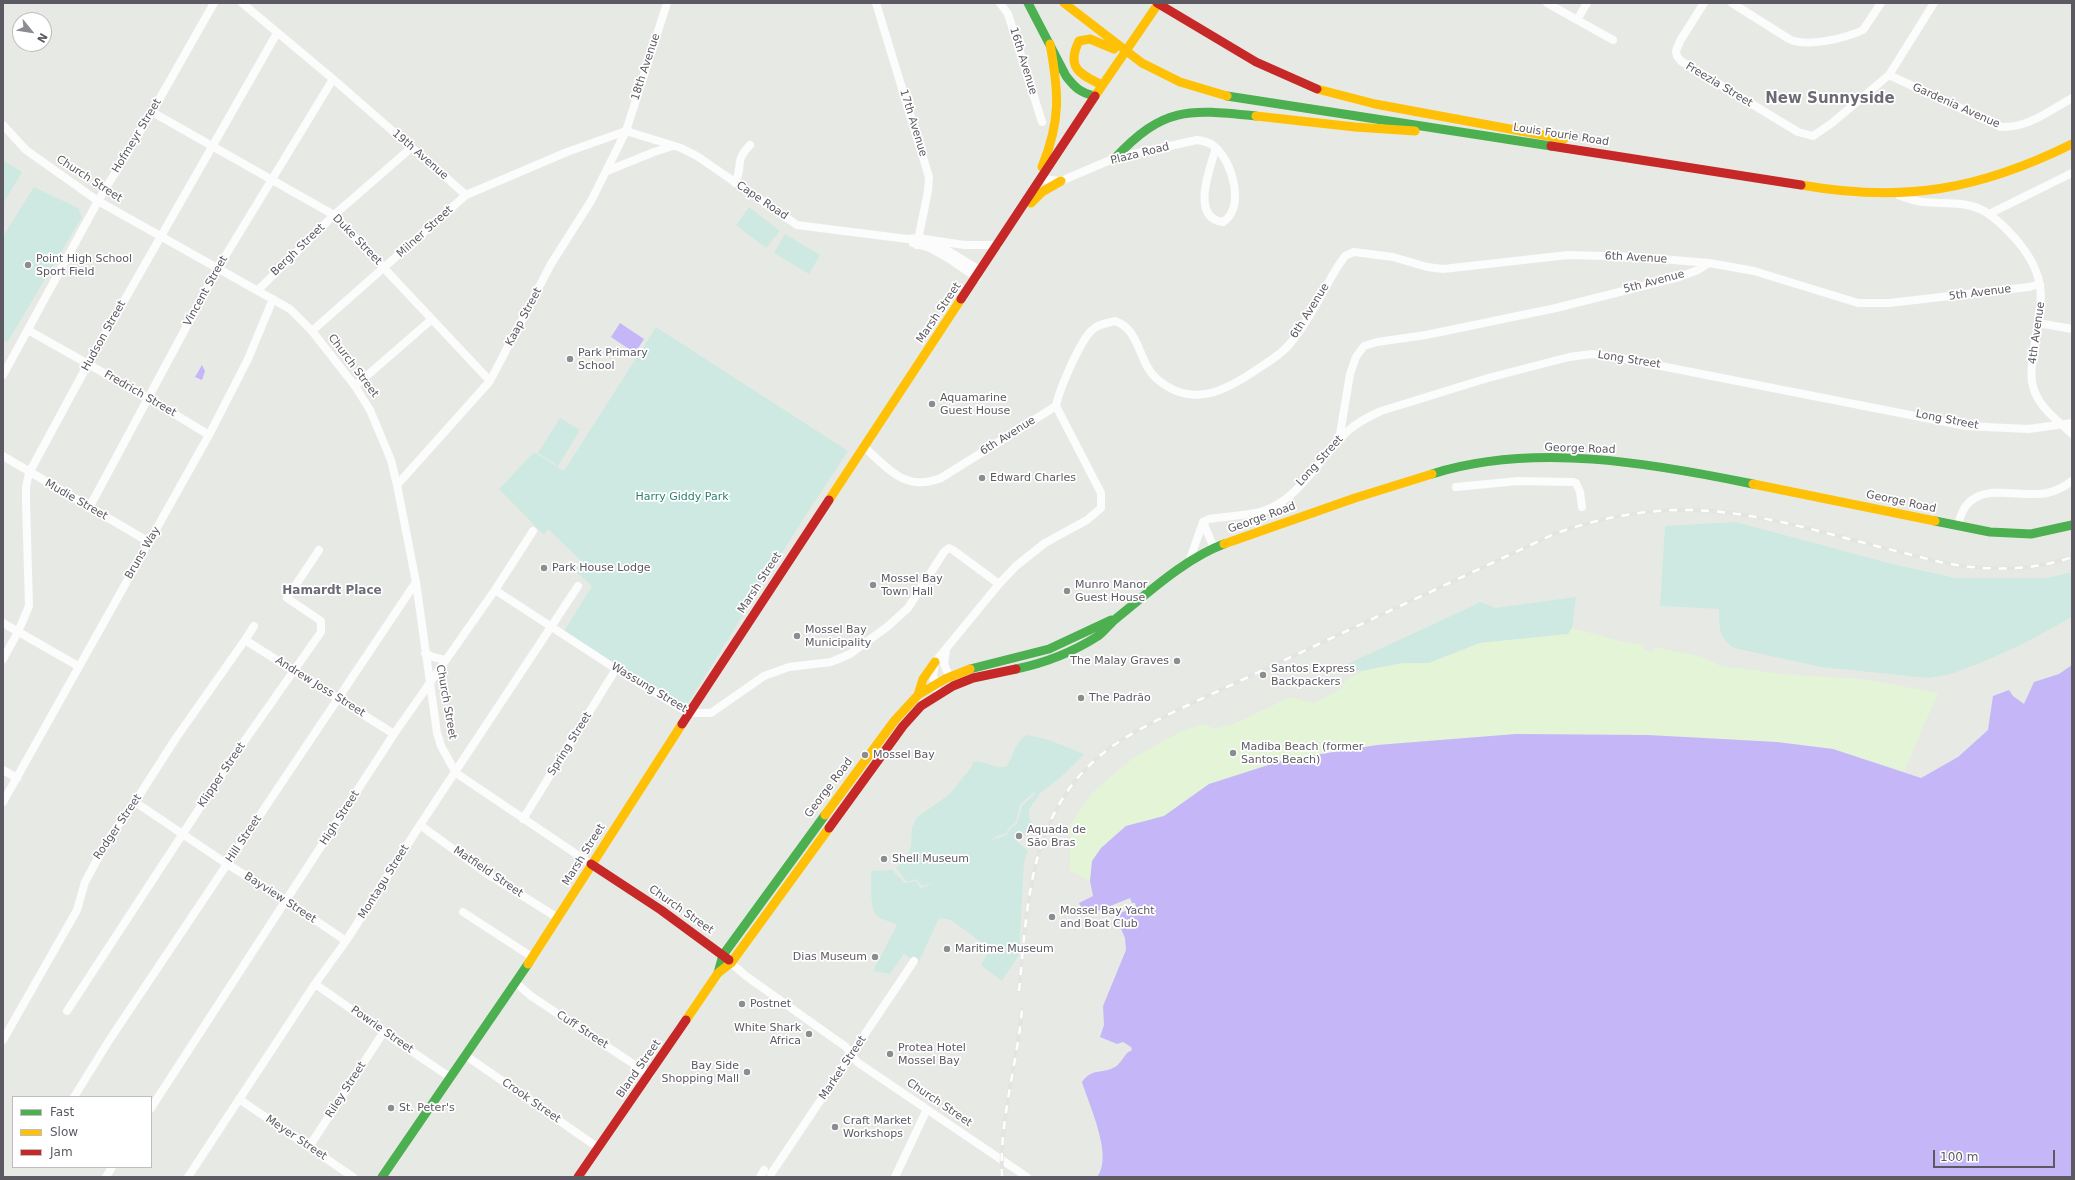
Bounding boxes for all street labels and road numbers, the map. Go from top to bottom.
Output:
street label: 16th Avenue [1007,26,1039,96]
street label: 18th Avenue [629,32,663,102]
street label: Freezia Street [1683,60,1755,110]
street label: Gardenia Avenue [1910,81,2002,131]
street label: 17th Avenue [897,88,929,158]
street label: Hofmeyr Street [110,96,164,176]
street label: Louis Fourie Road [1512,121,1610,149]
street label: 19th Avenue [389,127,451,183]
street label: Plaza Road [1109,140,1171,168]
street label: Church Street [54,153,124,205]
street label: Cape Road [734,179,790,223]
street label: Milner Street [394,203,456,261]
street label: Duke Street [330,212,384,268]
street label: Bergh Street [268,221,328,279]
street label: 6th Avenue [1604,250,1668,266]
street label: Vincent Street [181,254,231,328]
street label: 5th Avenue [1622,268,1686,296]
street label: Marsh Street [914,280,964,346]
street label: 6th Avenue [1288,281,1332,341]
street label: 5th Avenue [1948,283,2012,303]
street label: Kaap Street [503,285,545,349]
street label: Hudson Street [79,298,129,374]
street label: 4th Avenue [2026,301,2048,365]
street label: Church Street [325,332,381,400]
street label: Long Street [1597,349,1661,371]
street label: Fredrich Street [102,368,178,420]
street label: Long Street [1915,407,1979,433]
street label: 6th Avenue [978,414,1038,458]
street label: Long Street [1294,433,1346,489]
street label: George Road [1544,441,1616,457]
street label: Mudie Street [42,477,110,523]
street label: George Road [1865,488,1937,516]
street label: George Road [1226,500,1298,536]
street label: Bruns Way [123,524,163,582]
street label: Marsh Street [735,550,785,616]
street label: Andrew Joss Street [273,654,367,720]
street label: Wassung Street [609,660,689,716]
street label: Church Street [433,664,459,740]
street label: Spring Street [545,710,595,778]
street label: Klipper Street [195,740,249,810]
street label: George Road [802,756,856,820]
street label: High Street [318,788,362,848]
street label: Rodger Street [91,792,145,862]
street label: Hill Street [223,813,265,865]
street label: Marsh Street [560,822,608,888]
street label: Montagu Street [356,842,412,922]
street label: Matfield Street [451,844,525,900]
street label: Bayview Street [242,870,318,926]
street label: Church Street [646,883,716,937]
street label: Powrie Street [348,1004,416,1056]
street label: Cuff Street [554,1008,610,1052]
street label: Market Street [817,1033,869,1103]
street label: Bland Street [614,1037,664,1101]
street label: Riley Street [323,1060,369,1120]
street label: Crook Street [499,1076,563,1126]
street label: Church Street [904,1076,974,1130]
street label: Meyer Street [263,1113,329,1163]

